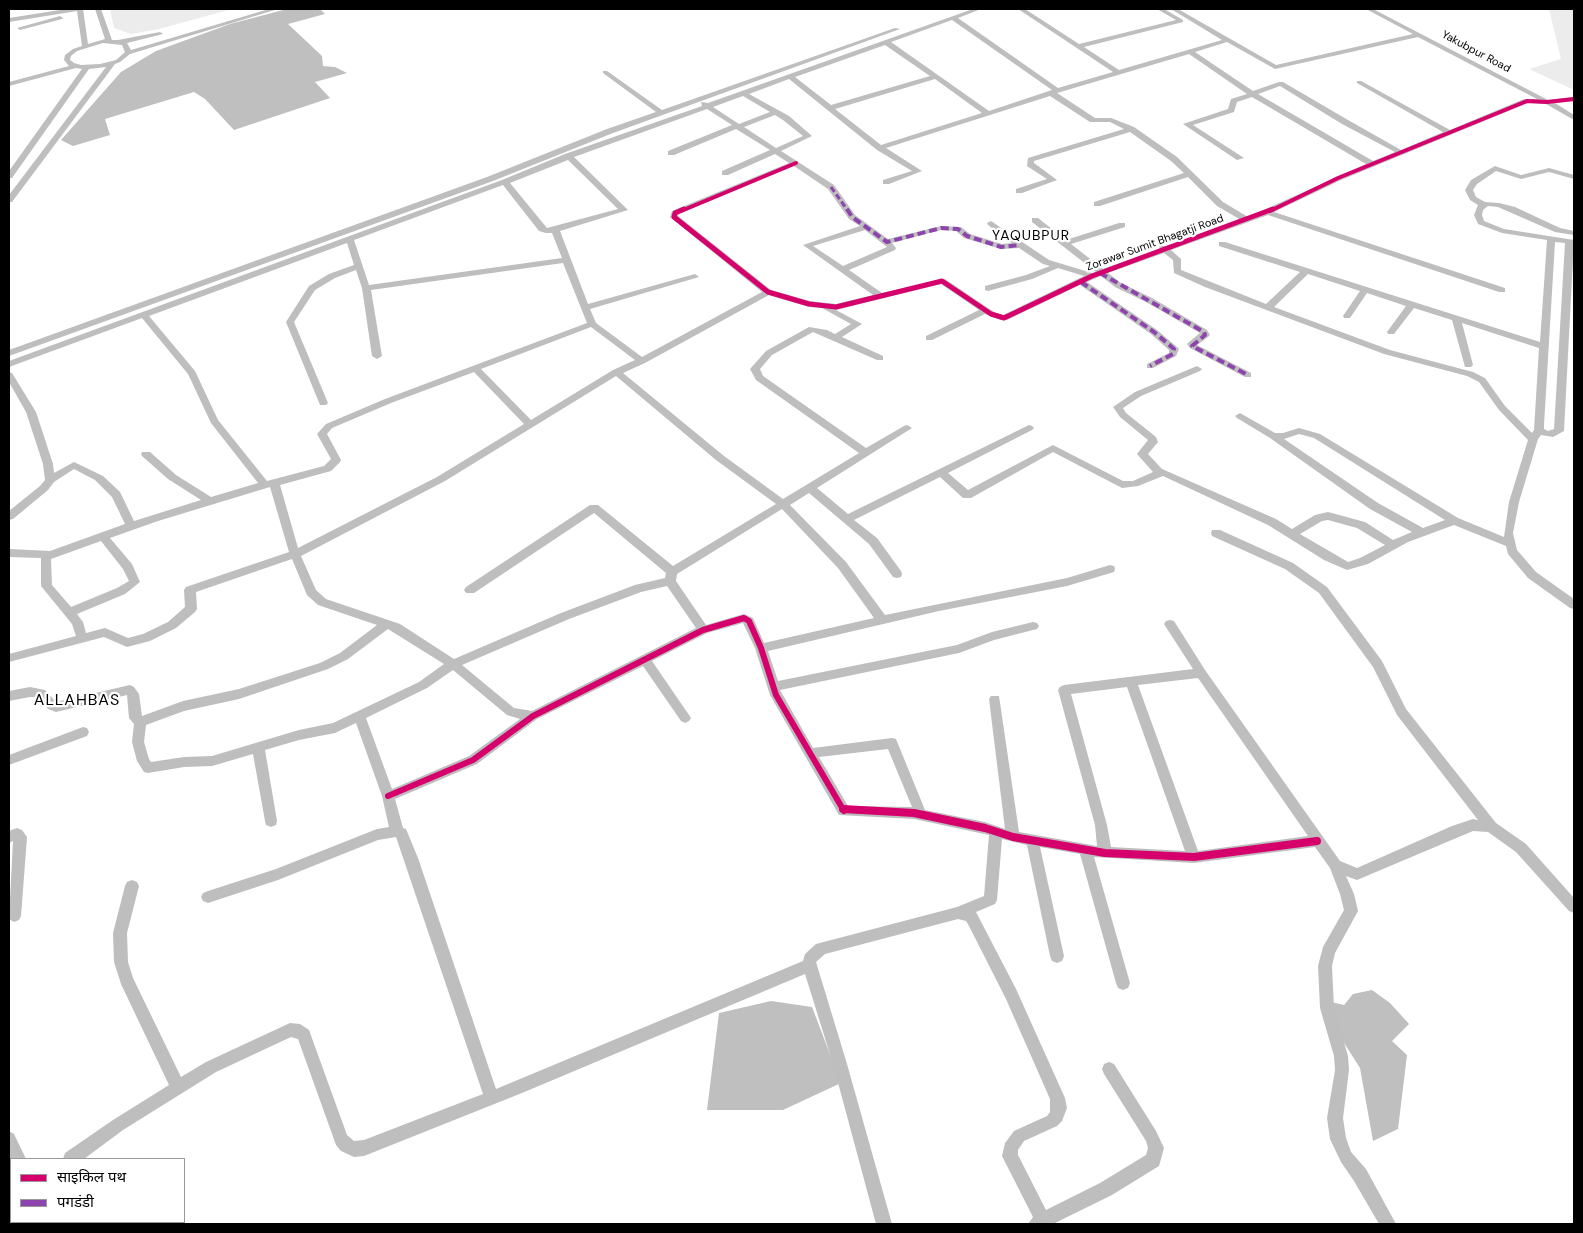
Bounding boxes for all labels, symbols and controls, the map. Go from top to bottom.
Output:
street label: Yakubpur Road [1439,28,1513,76]
street label: Zorawar Sumit Bhagatji Road [1085,212,1225,274]
district label: YAQUBPUR [991,228,1071,244]
district label: ALLAHBAS [33,691,121,711]
legend [10,1158,185,1223]
text: साइकिल पथ [57,1167,126,1187]
text: पगडंडी [57,1192,94,1212]

